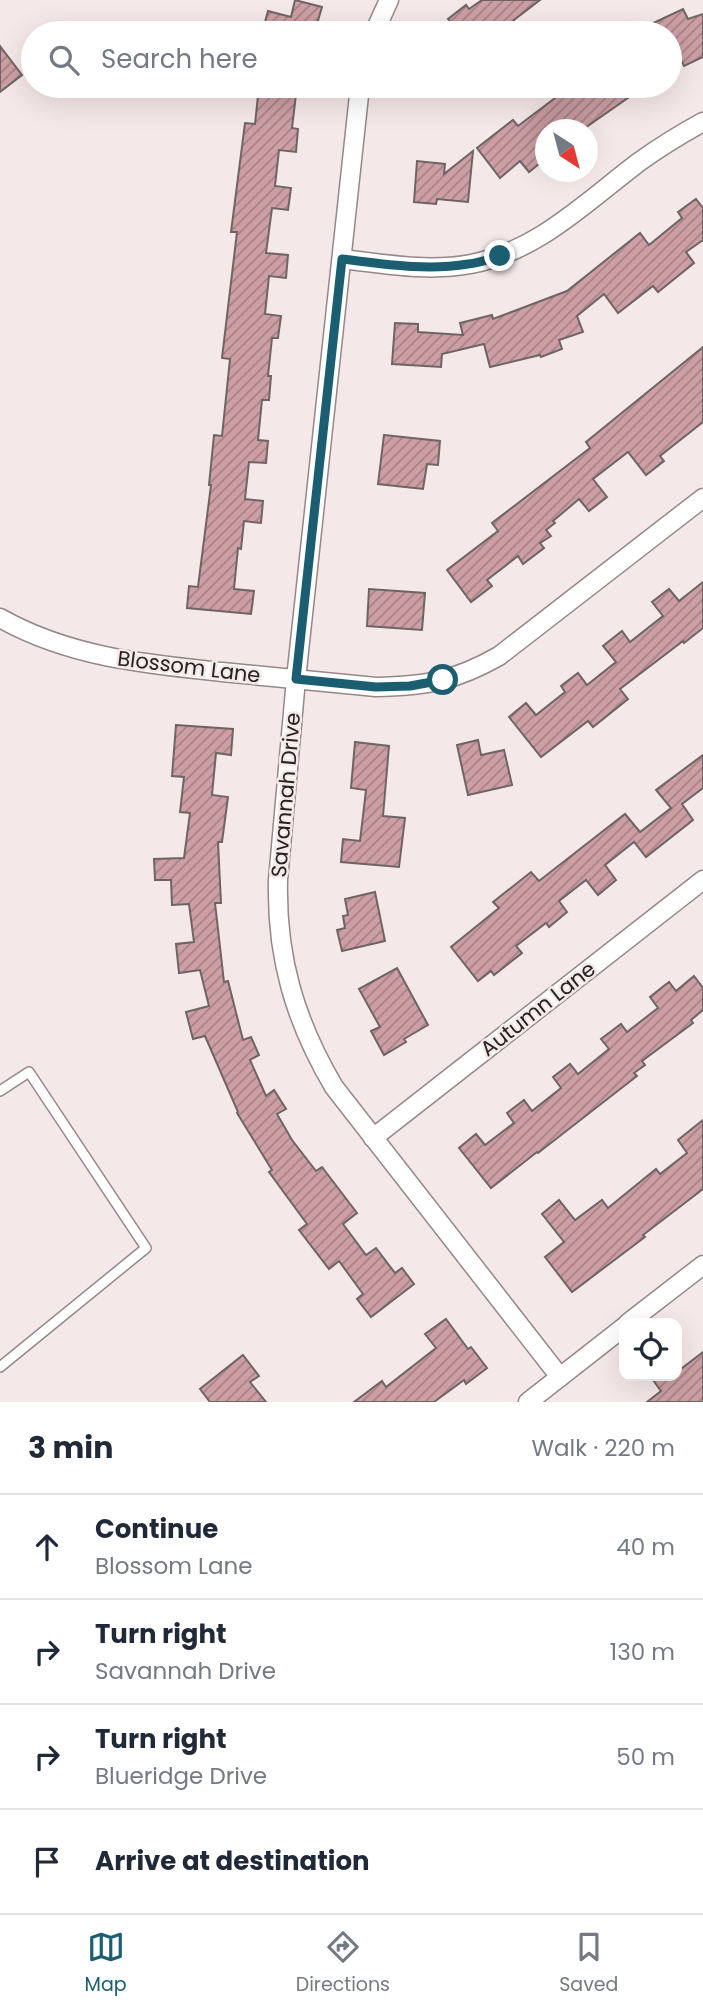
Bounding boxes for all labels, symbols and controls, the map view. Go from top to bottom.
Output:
search box [21,21,682,98]
icon: search [45,41,83,79]
text: Search here [101,41,258,77]
north arrow [535,119,598,182]
route end [484,240,515,271]
street label: Blossom Lane [116,643,262,690]
route start [427,664,458,695]
street label: Savannah Drive [264,711,307,879]
street label: Autumn Lane [474,954,601,1063]
map controls [619,1318,682,1381]
button: locate [619,1318,682,1381]
text: 3 min [28,1426,113,1469]
text: Walk · 220 m [532,1432,675,1464]
text: Continue [95,1511,218,1547]
icon: ahead [28,1528,66,1566]
text: 40 m [616,1531,675,1563]
text: Blossom Lane [95,1550,253,1582]
text: Turn right [95,1616,227,1652]
icon: right [28,1633,66,1671]
text: 130 m [610,1636,675,1668]
text: Savannah Drive [95,1655,276,1687]
text: Turn right [95,1721,227,1757]
icon: right [28,1738,66,1776]
text: 50 m [616,1741,675,1773]
text: Blueridge Drive [95,1760,267,1792]
icon: arrive [28,1843,66,1881]
text: Arrive at destination [95,1843,370,1879]
tab: Map [85,1928,127,1999]
tab: Directions [296,1928,390,1999]
tab: Saved [559,1928,618,1999]

